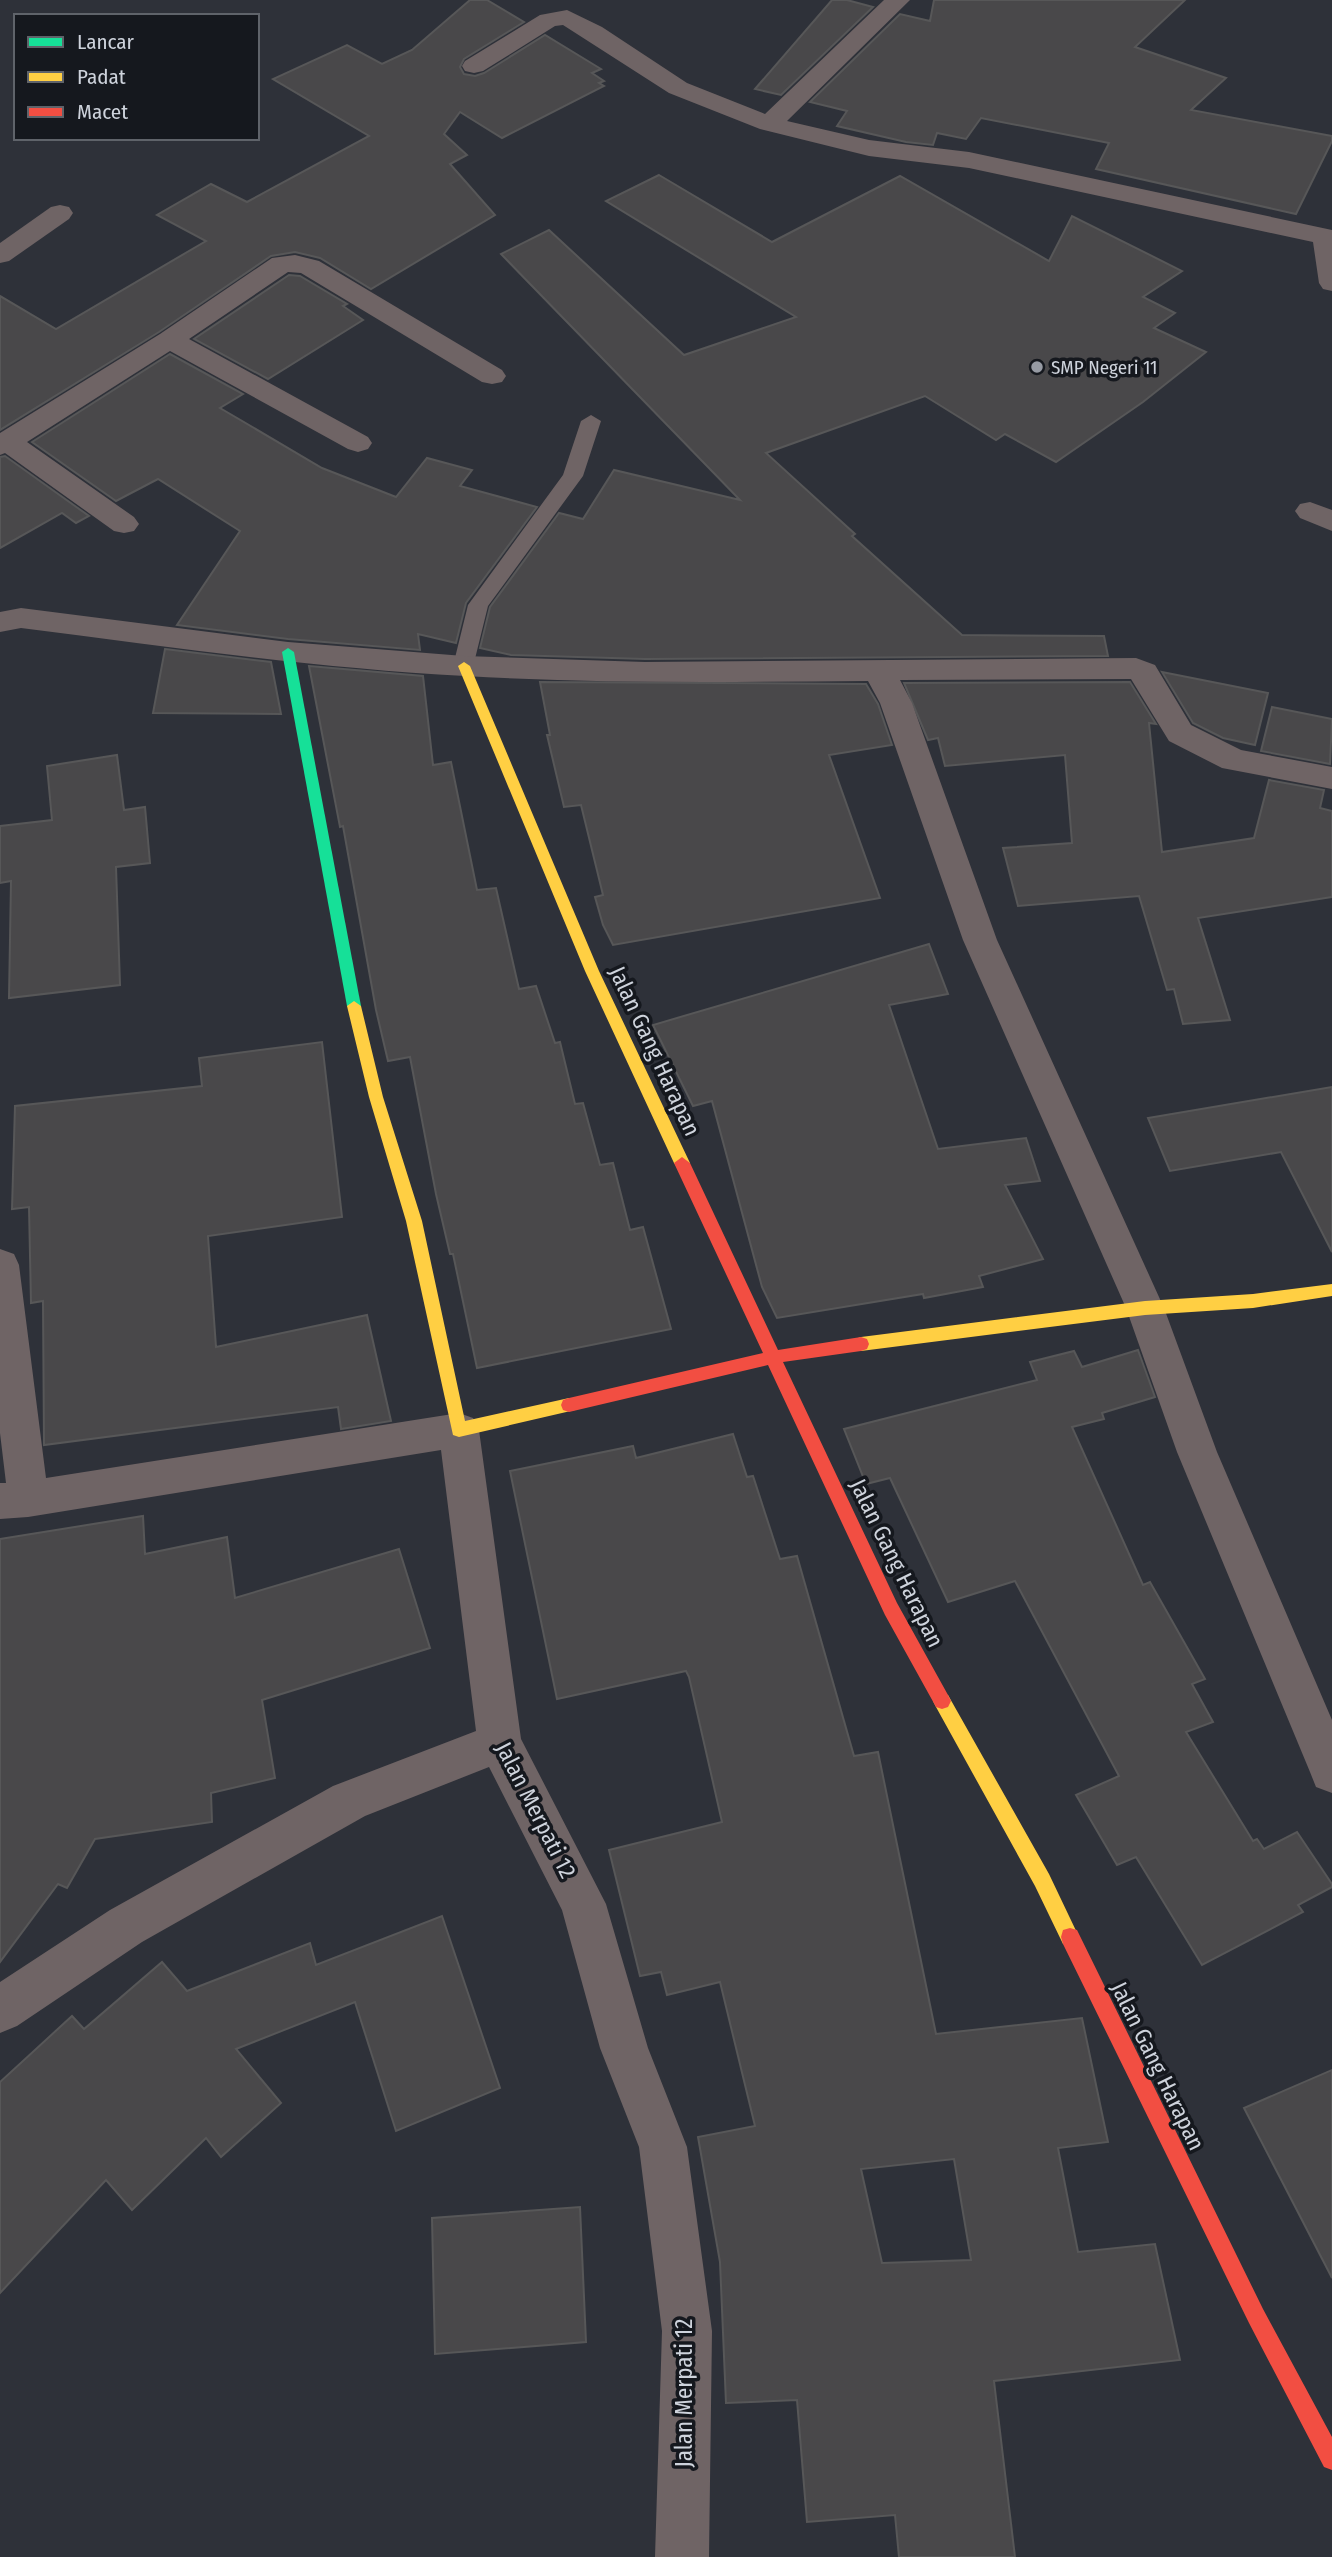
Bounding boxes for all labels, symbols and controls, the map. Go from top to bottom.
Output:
legend [14,14,259,140]
text: Lancar [77,29,135,55]
text: Padat [77,64,126,90]
text: Macet [77,99,128,125]
place label: SMP Negeri 11 [1051,356,1158,379]
marker: SMP Negeri 11 [1029,359,1045,375]
street label: Jalan Gang Harapan [603,962,707,1140]
street label: Jalan Gang Harapan [844,1474,950,1652]
street label: Jalan Merpati 12 [490,1737,582,1883]
street label: Jalan Gang Harapan [1105,1977,1211,2155]
street label: Jalan Merpati 12 [670,2319,698,2467]

